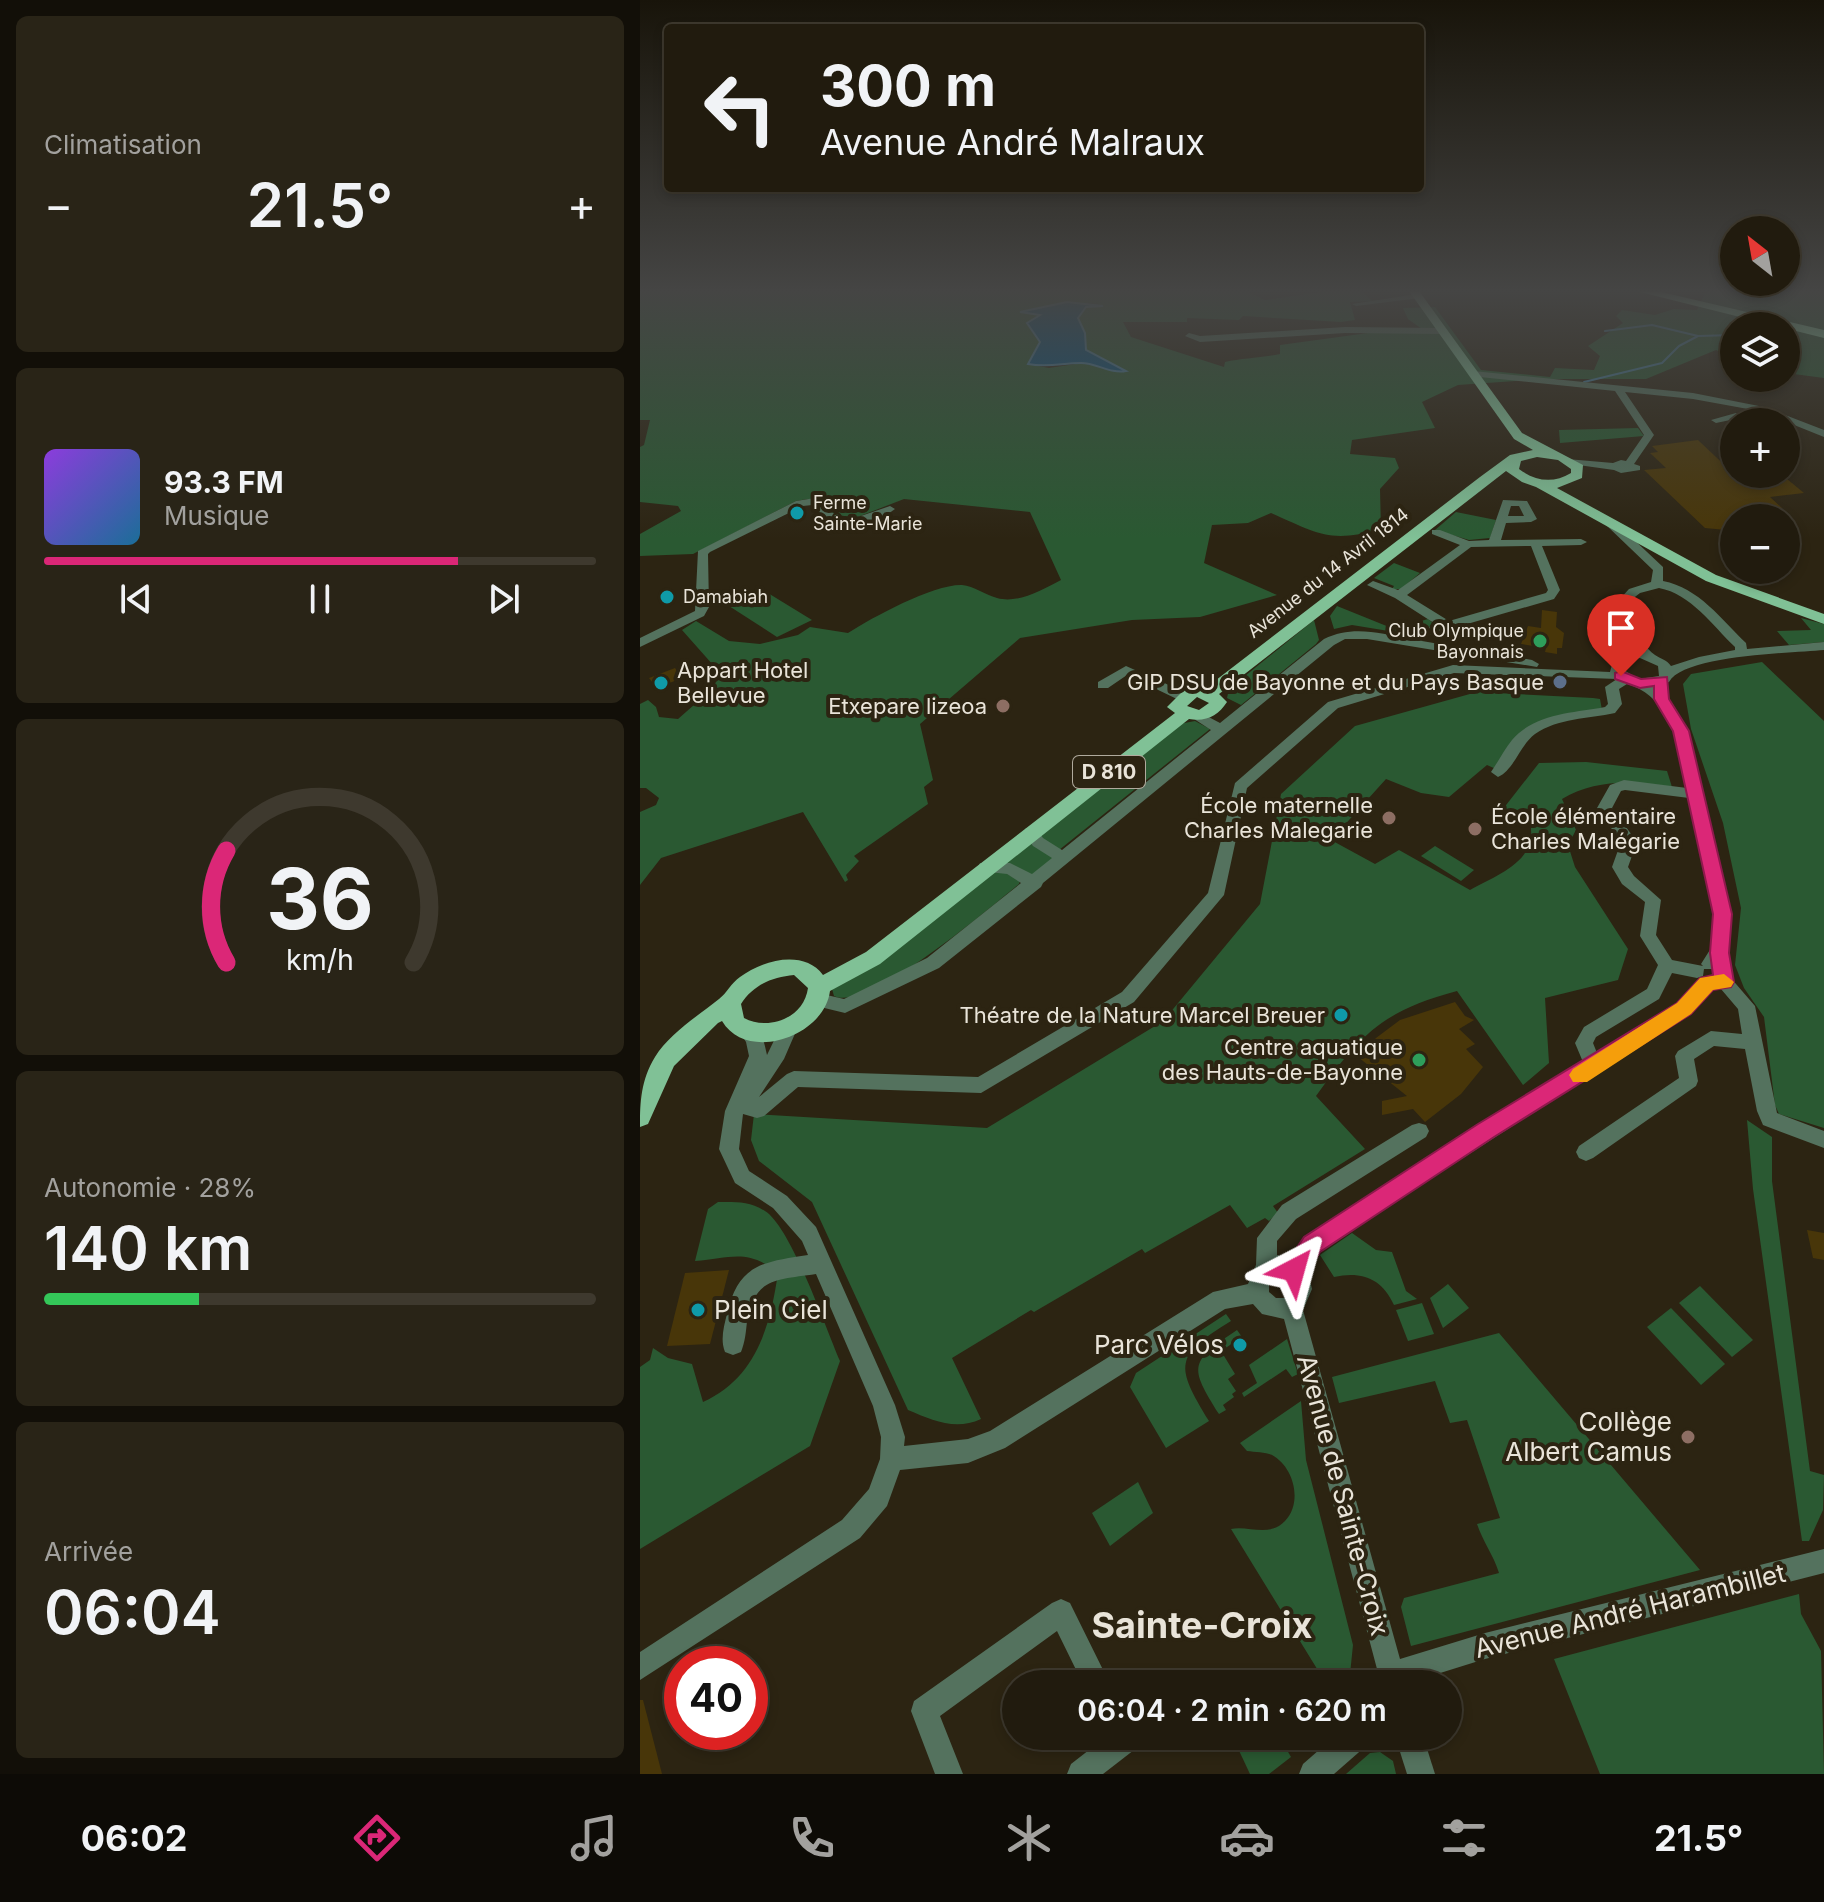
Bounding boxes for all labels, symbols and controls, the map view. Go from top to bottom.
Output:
text: 300 m [820,52,996,120]
icon: left [688,56,792,160]
text: Avenue André Malraux [820,120,1205,164]
text: Climatisation [44,129,202,160]
text: 21.5° [247,169,393,241]
text: − [44,178,73,232]
text: + [567,178,596,232]
north arrow [1720,216,1800,296]
map controls [1720,216,1800,584]
button: layers [1720,312,1800,392]
button: + [1720,408,1800,488]
text: 93.3 FM [164,464,284,500]
place label: Ferme Sainte-Marie [813,492,922,534]
text: Musique [164,500,269,531]
street label: Avenue du 14 Avril 1814 [1243,503,1412,642]
marker: Ferme Sainte-Marie [788,504,806,522]
button: − [1720,504,1800,584]
icon: previous [114,577,158,621]
icon: pause [298,577,342,621]
icon: next [482,577,526,621]
place label: Damabiah [683,586,768,607]
marker: Damabiah [658,588,676,606]
pin [1587,594,1655,676]
icon: arrive [1599,606,1643,650]
place label: Club Olympique Bayonnais [1388,620,1524,662]
marker: Club Olympique Bayonnais [1531,632,1549,650]
place label: Appart Hotel Bellevue [677,657,808,708]
place label: GIP DSU de Bayonne et du Pays Basque [1127,669,1544,695]
marker: GIP DSU de Bayonne et du Pays Basque [1551,673,1569,691]
marker: Appart Hotel Bellevue [652,674,670,692]
place label: Etxepare lizeoa [828,693,987,719]
marker: Etxepare lizeoa [994,697,1012,715]
road number: D 810 [1073,756,1145,788]
place label: École maternelle Charles Malegarie [1184,792,1373,843]
place label: École élémentaire Charles Malégarie [1491,803,1680,854]
marker: École maternelle Charles Malegarie [1380,809,1398,827]
marker: École élémentaire Charles Malégarie [1466,820,1484,838]
text: 36 [266,848,374,949]
text: km/h [286,942,354,977]
place label: Théatre de la Nature Marcel Breuer [960,1002,1325,1028]
marker: Théatre de la Nature Marcel Breuer [1332,1006,1350,1024]
place label: Centre aquatique des Hauts-de-Bayonne [1162,1034,1403,1085]
marker: Centre aquatique des Hauts-de-Bayonne [1410,1051,1428,1069]
text: Autonomie · 28% [44,1172,256,1203]
text: 140 km [44,1212,252,1284]
position arrow [1252,1228,1336,1312]
place label: Plein Ciel [714,1294,828,1325]
marker: Plein Ciel [689,1301,707,1319]
place label: Parc Vélos [1094,1329,1224,1360]
marker: Parc Vélos [1231,1336,1249,1354]
street label: Avenue de Sainte-Croix [1291,1351,1396,1639]
place label: Collège Albert Camus [1505,1406,1672,1467]
marker: Collège Albert Camus [1679,1428,1697,1446]
text: Arrivée [44,1536,133,1567]
street label: Avenue André Harambillet [1471,1557,1789,1664]
text: 06:04 [44,1576,221,1648]
district label: Sainte-Croix [1092,1603,1313,1647]
speed limit sign: 40 [664,1646,768,1750]
text: 06:04 · 2 min · 620 m [1077,1692,1387,1728]
icon: directions [349,1810,405,1866]
icon: music [566,1810,622,1866]
icon: phone [784,1810,840,1866]
icon: climate [1001,1810,1057,1866]
icon: car [1219,1810,1275,1866]
icon: filters [1436,1810,1492,1866]
text: 06:02 [81,1816,187,1860]
text: 21.5° [1654,1816,1743,1860]

